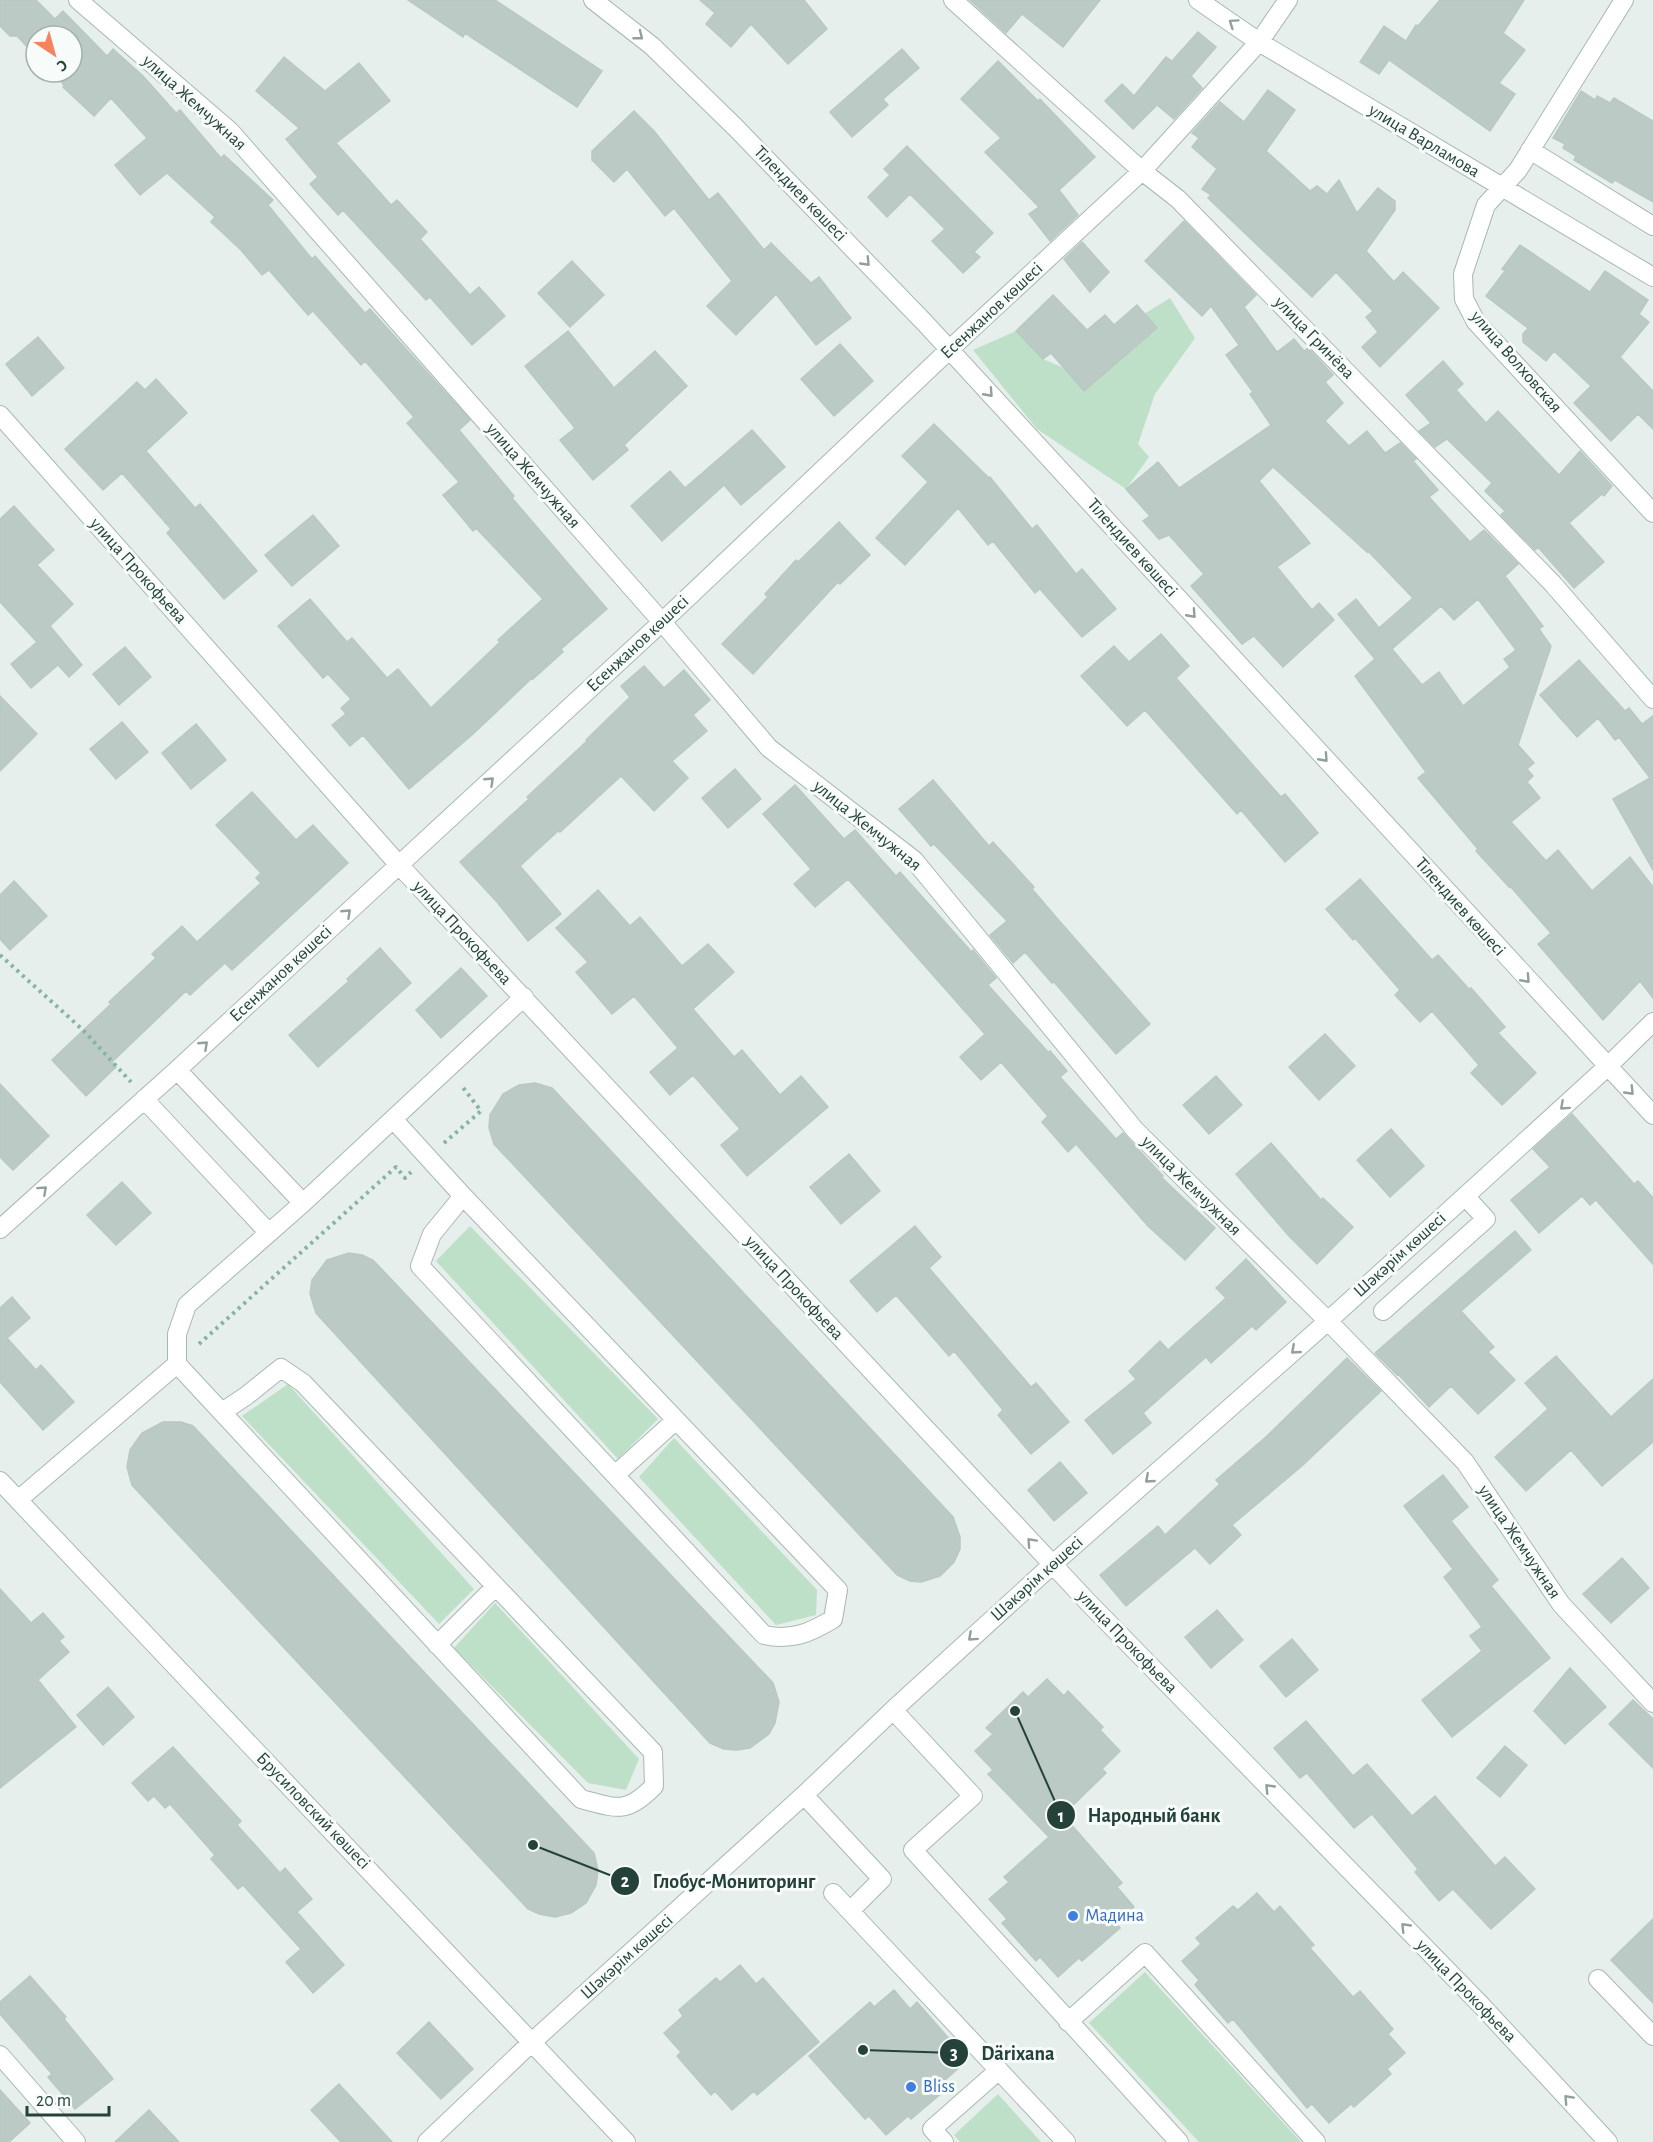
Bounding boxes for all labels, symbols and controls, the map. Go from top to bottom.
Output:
one-way arrow [1228,19,1239,30]
north arrow [24,24,84,84]
one-way arrow [632,29,643,40]
street label: улица Жемчужная [138,51,249,154]
text: С [54,56,71,74]
street label: улица Варламова [1365,100,1483,181]
street label: Тілендиев көшесі [750,143,850,245]
one-way arrow [859,255,870,266]
street label: Есенжанов көшесі [938,259,1046,363]
street label: улица Гринёва [1270,293,1358,383]
street label: улица Волховская [1466,307,1565,417]
one-way arrow [982,385,993,396]
street label: улица Жемчужная [482,419,583,532]
street label: Тілендиев көшесі [1083,495,1181,601]
street label: улица Прокофьева [85,514,190,627]
street label: Есенжанов көшесі [584,592,692,696]
one-way arrow [1185,607,1196,618]
one-way arrow [1317,751,1328,761]
street label: улица Жемчужная [809,776,924,875]
one-way arrow [483,777,494,788]
street label: Тілендиев көшесі [1411,854,1509,960]
street label: улица Прокофьева [409,877,515,989]
one-way arrow [340,909,351,920]
street label: Есенжанов көшесі [227,922,335,1026]
one-way arrow [1519,972,1530,983]
one-way arrow [197,1041,207,1052]
one-way arrow [1623,1084,1634,1094]
one-way arrow [1560,1099,1570,1110]
street label: улица Жемчужная [1137,1132,1244,1239]
one-way arrow [37,1186,47,1197]
street label: Шәкәрім көшесі [1350,1209,1450,1301]
street label: улица Прокофьева [741,1232,847,1344]
one-way arrow [1291,1343,1302,1354]
one-way arrow [1145,1472,1156,1483]
street label: улица Жемчужная [1474,1481,1564,1602]
street label: Шәкәрім көшесі [987,1533,1087,1625]
one-way arrow [1028,1538,1039,1549]
street label: улица Прокофьева [1073,1586,1180,1697]
one-way arrow [969,1630,980,1641]
street label: Брусиловский көшесі [253,1749,373,1873]
one-way arrow [1265,1784,1276,1795]
callout: Народный банк [1046,1796,1233,1834]
text: Народный банк [1088,1806,1221,1826]
text: 1 [1058,1808,1064,1826]
callout: Глобус-Мониторинг [610,1862,827,1900]
text: Глобус-Мониторинг [653,1872,816,1892]
text: 2 [621,1873,630,1891]
place label: Мадина [1085,1907,1144,1925]
marker: Мадина [1066,1909,1080,1923]
street label: Шәкәрім көшесі [577,1911,677,2003]
one-way arrow [1401,1924,1412,1934]
street label: улица Прокофьева [1412,1935,1519,2046]
callout: Därixana [939,2034,1067,2072]
text: Därixana [981,2044,1055,2064]
text: 3 [950,2045,958,2063]
place label: Bliss [923,2078,955,2096]
scale bar [27,2079,110,2117]
marker: Bliss [904,2080,918,2094]
text: 20 m [36,2092,71,2110]
one-way arrow [1564,2095,1575,2106]

